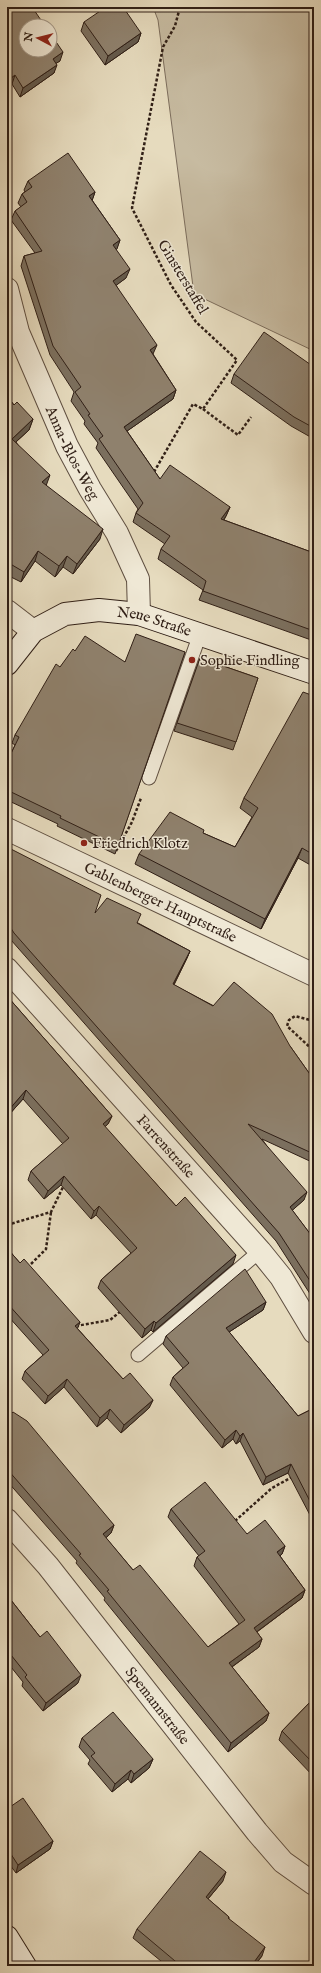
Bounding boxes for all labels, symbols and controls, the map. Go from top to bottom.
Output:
north arrow [18,18,58,58]
text: N [21,31,37,43]
street label: Ginsterstaffel [153,236,213,318]
street label: Anna-Blos-Weg [41,402,104,504]
street label: Neue Straße [116,602,194,641]
place label: Sophie Findling [200,651,301,670]
marker: Sophie Findling [187,655,197,665]
place label: Friedrich Klotz [92,834,188,853]
marker: Friedrich Klotz [79,838,89,848]
street label: Gablenberger Hauptstraße [81,858,240,947]
street label: Farrenstraße [133,1110,199,1182]
street label: Spemannstraße [121,1663,194,1748]

